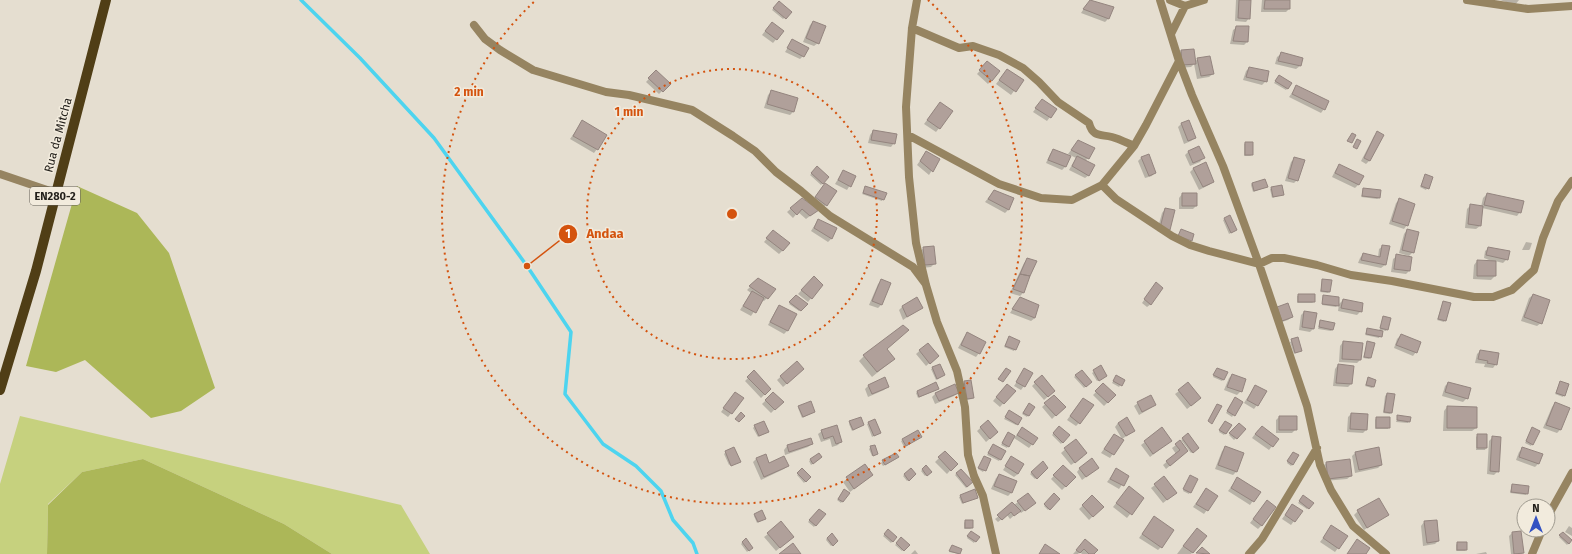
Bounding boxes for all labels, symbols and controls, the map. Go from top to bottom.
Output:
text: 2 min [454,85,484,99]
street label: Rua da Mitcha [41,96,75,174]
text: 1 min [615,105,643,119]
road number: EN280-2 [30,187,80,205]
centre of rings [725,207,739,221]
callout: Andaa [558,221,632,246]
text: Andaa [585,226,624,241]
text: 1 [565,227,571,241]
north arrow [1516,498,1556,538]
text: N [1532,502,1540,515]

